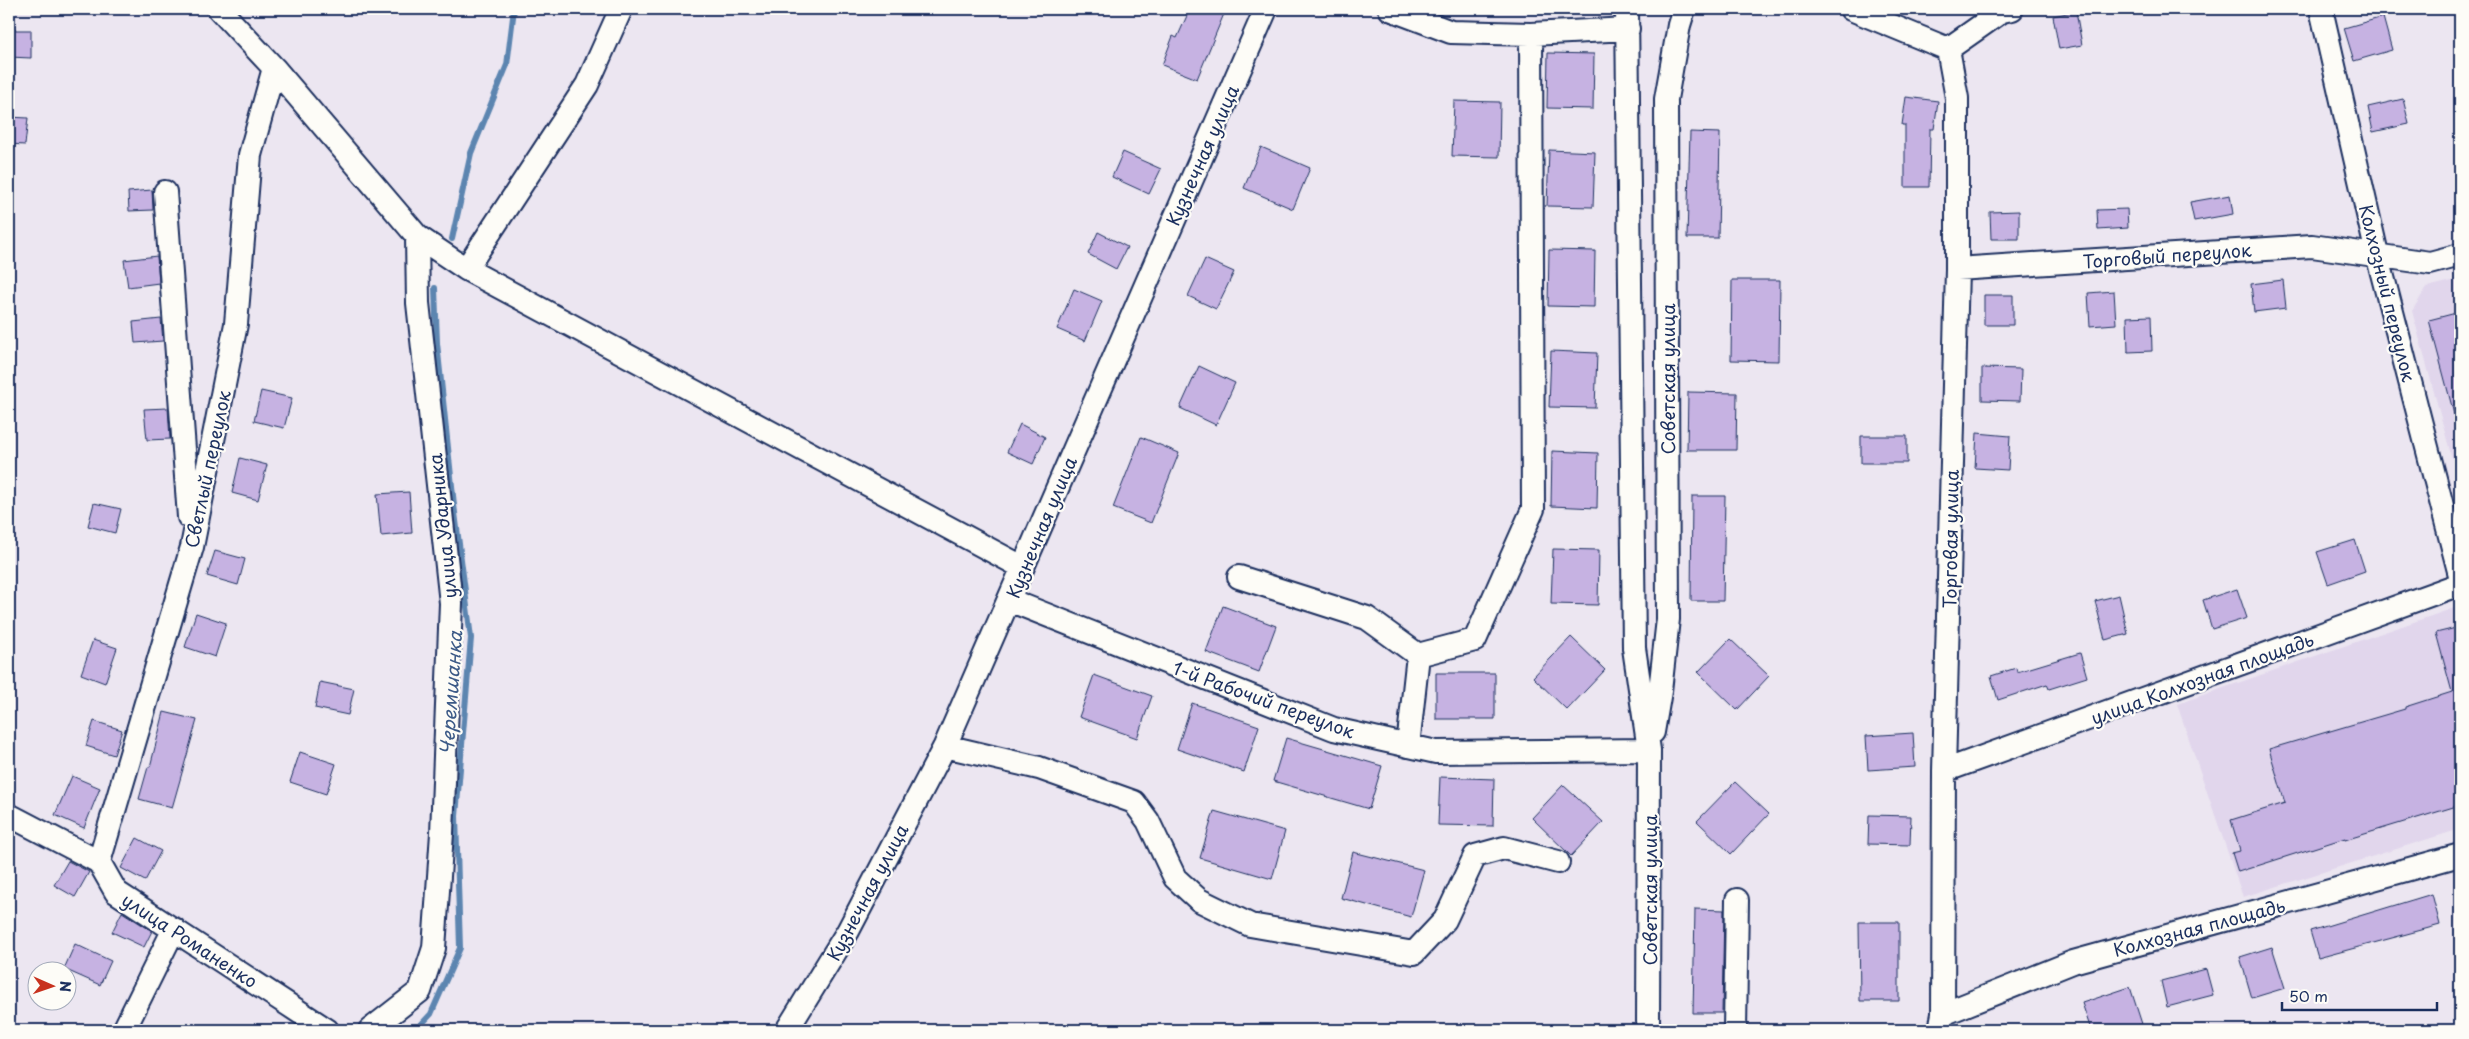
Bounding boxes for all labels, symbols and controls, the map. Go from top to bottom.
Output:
street label: Кузнечная улица [1159,80,1245,230]
street label: Колхозный переулок [2353,202,2423,385]
street label: Торговый переулок [2082,236,2253,274]
street label: Советская улица [1654,303,1681,455]
street label: Светлый переулок [177,387,237,550]
street label: улица Ударника [421,451,463,600]
street label: Кузнечная улица [999,451,1083,602]
street label: Торговая улица [1935,469,1965,609]
street label: улица Колхозная площадь [2087,625,2317,731]
water label: Черемшанка [432,629,468,756]
street label: 1-й Рабочий переулок [1169,654,1359,745]
street label: Советская улица [1636,814,1663,966]
street label: Кузнечная улица [820,818,915,965]
street label: улица Романенко [117,886,263,994]
street label: Колхозная площадь [2110,891,2288,963]
north arrow [28,962,78,1012]
scale bar [2282,979,2436,1011]
text: N [55,981,76,992]
text: 50 m [2289,984,2328,1007]

